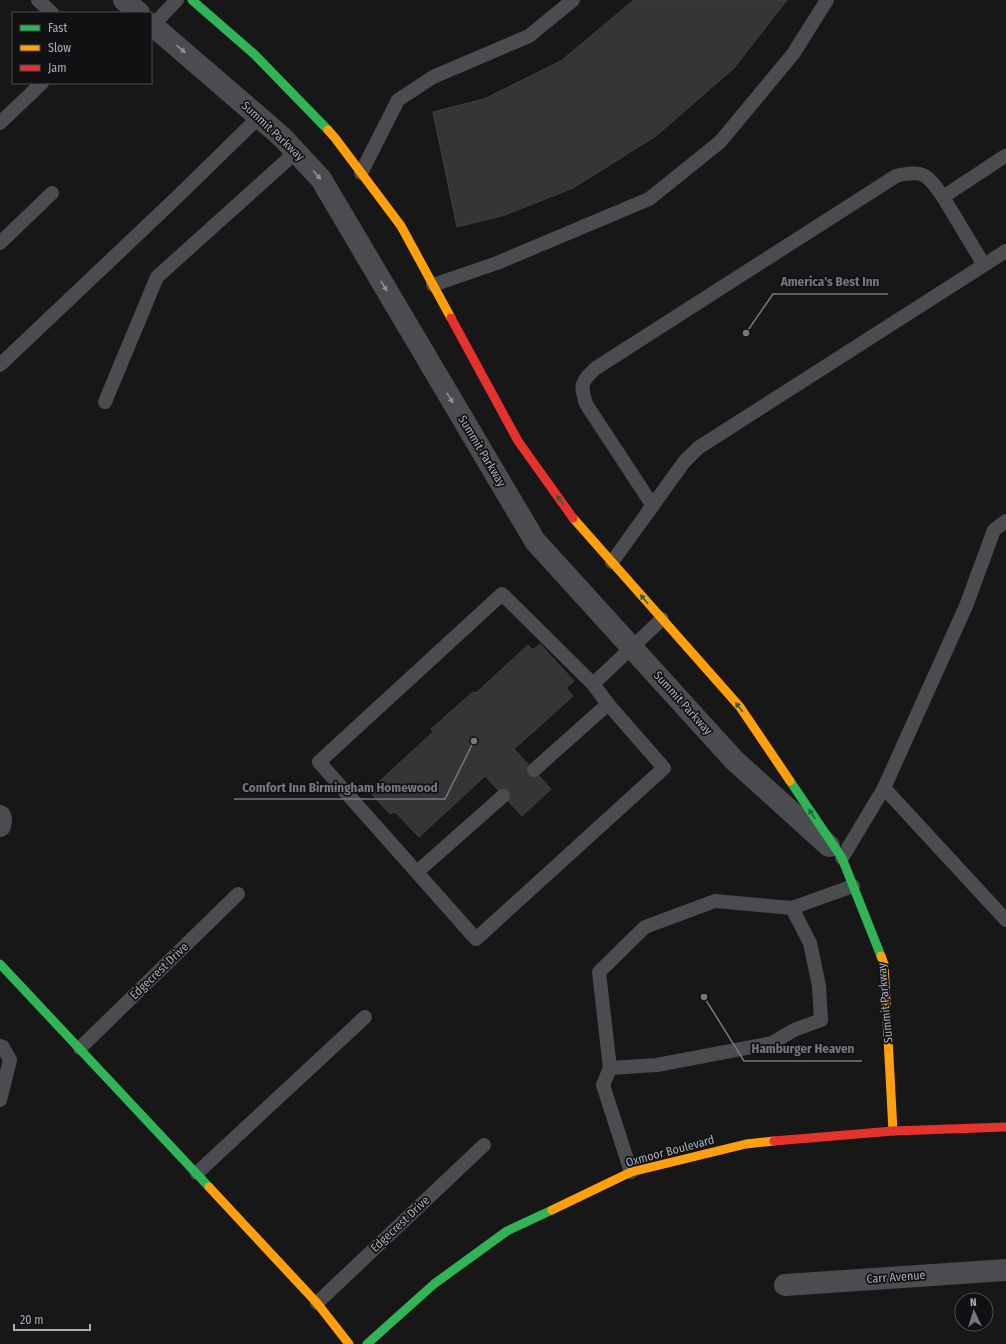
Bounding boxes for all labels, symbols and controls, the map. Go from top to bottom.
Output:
legend [12,12,152,84]
text: Fast [48,21,67,35]
text: Slow [48,41,71,55]
one-way arrow [175,45,186,54]
text: Jam [48,61,66,75]
street label: Summit Parkway [239,98,308,164]
one-way arrow [312,170,322,180]
callout: America's Best Inn [773,269,888,294]
text: America's Best Inn [780,274,880,289]
one-way arrow [381,280,388,292]
one-way arrow [447,392,454,404]
street label: Summit Parkway [455,413,509,490]
one-way arrow [556,494,564,505]
one-way arrow [639,593,648,604]
street label: Summit Parkway [651,668,716,738]
one-way arrow [734,701,743,712]
callout: Comfort Inn Birmingham Homewood [234,774,445,799]
text: Comfort Inn Birmingham Homewood [242,780,438,795]
one-way arrow [808,809,816,819]
street label: Edgecrest Drive [127,940,191,1002]
street label: Summit Parkway [874,962,895,1044]
callout: Hamburger Heaven [744,1036,862,1061]
text: Hamburger Heaven [752,1041,855,1056]
street label: Oxmoor Boulevard [624,1132,716,1170]
street label: Edgecrest Drive [368,1193,432,1255]
street label: Carr Avenue [866,1268,926,1286]
north arrow [954,1292,994,1332]
text: N [970,1296,977,1309]
scale bar [14,1306,90,1332]
text: 20 m [20,1313,44,1327]

